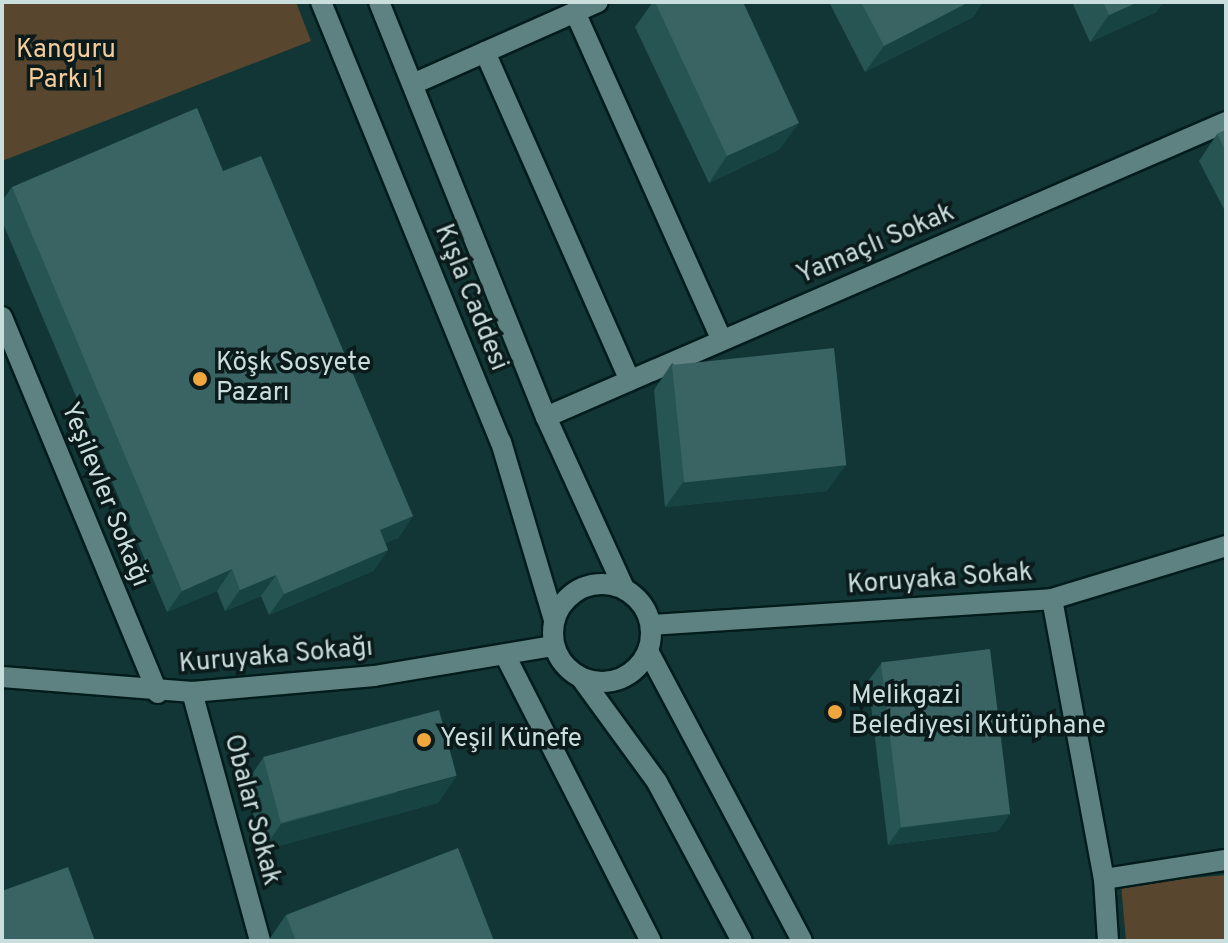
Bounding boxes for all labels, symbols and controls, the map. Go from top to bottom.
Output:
park label: Kanguru Parkı 1 [16,35,116,96]
street label: Yamaçlı Sokak [793,198,959,292]
street label: Kışla Caddesi [426,220,514,376]
place label: Köşk Sosyete Pazarı [216,348,371,410]
marker: Köşk Sosyete Pazarı [191,370,209,388]
street label: Yeşilevler Sokağı [53,398,155,592]
street label: Koruyaka Sokak [846,558,1034,602]
street label: Kuruyaka Sokağı [178,633,374,681]
place label: Melikgazi Belediyesi Kütüphane [851,681,1106,742]
marker: Melikgazi Belediyesi Kütüphane [826,703,844,721]
place label: Yeşil Künefe [440,724,582,756]
street label: Obalar Sokak [216,731,286,889]
marker: Yeşil Künefe [415,731,433,749]

